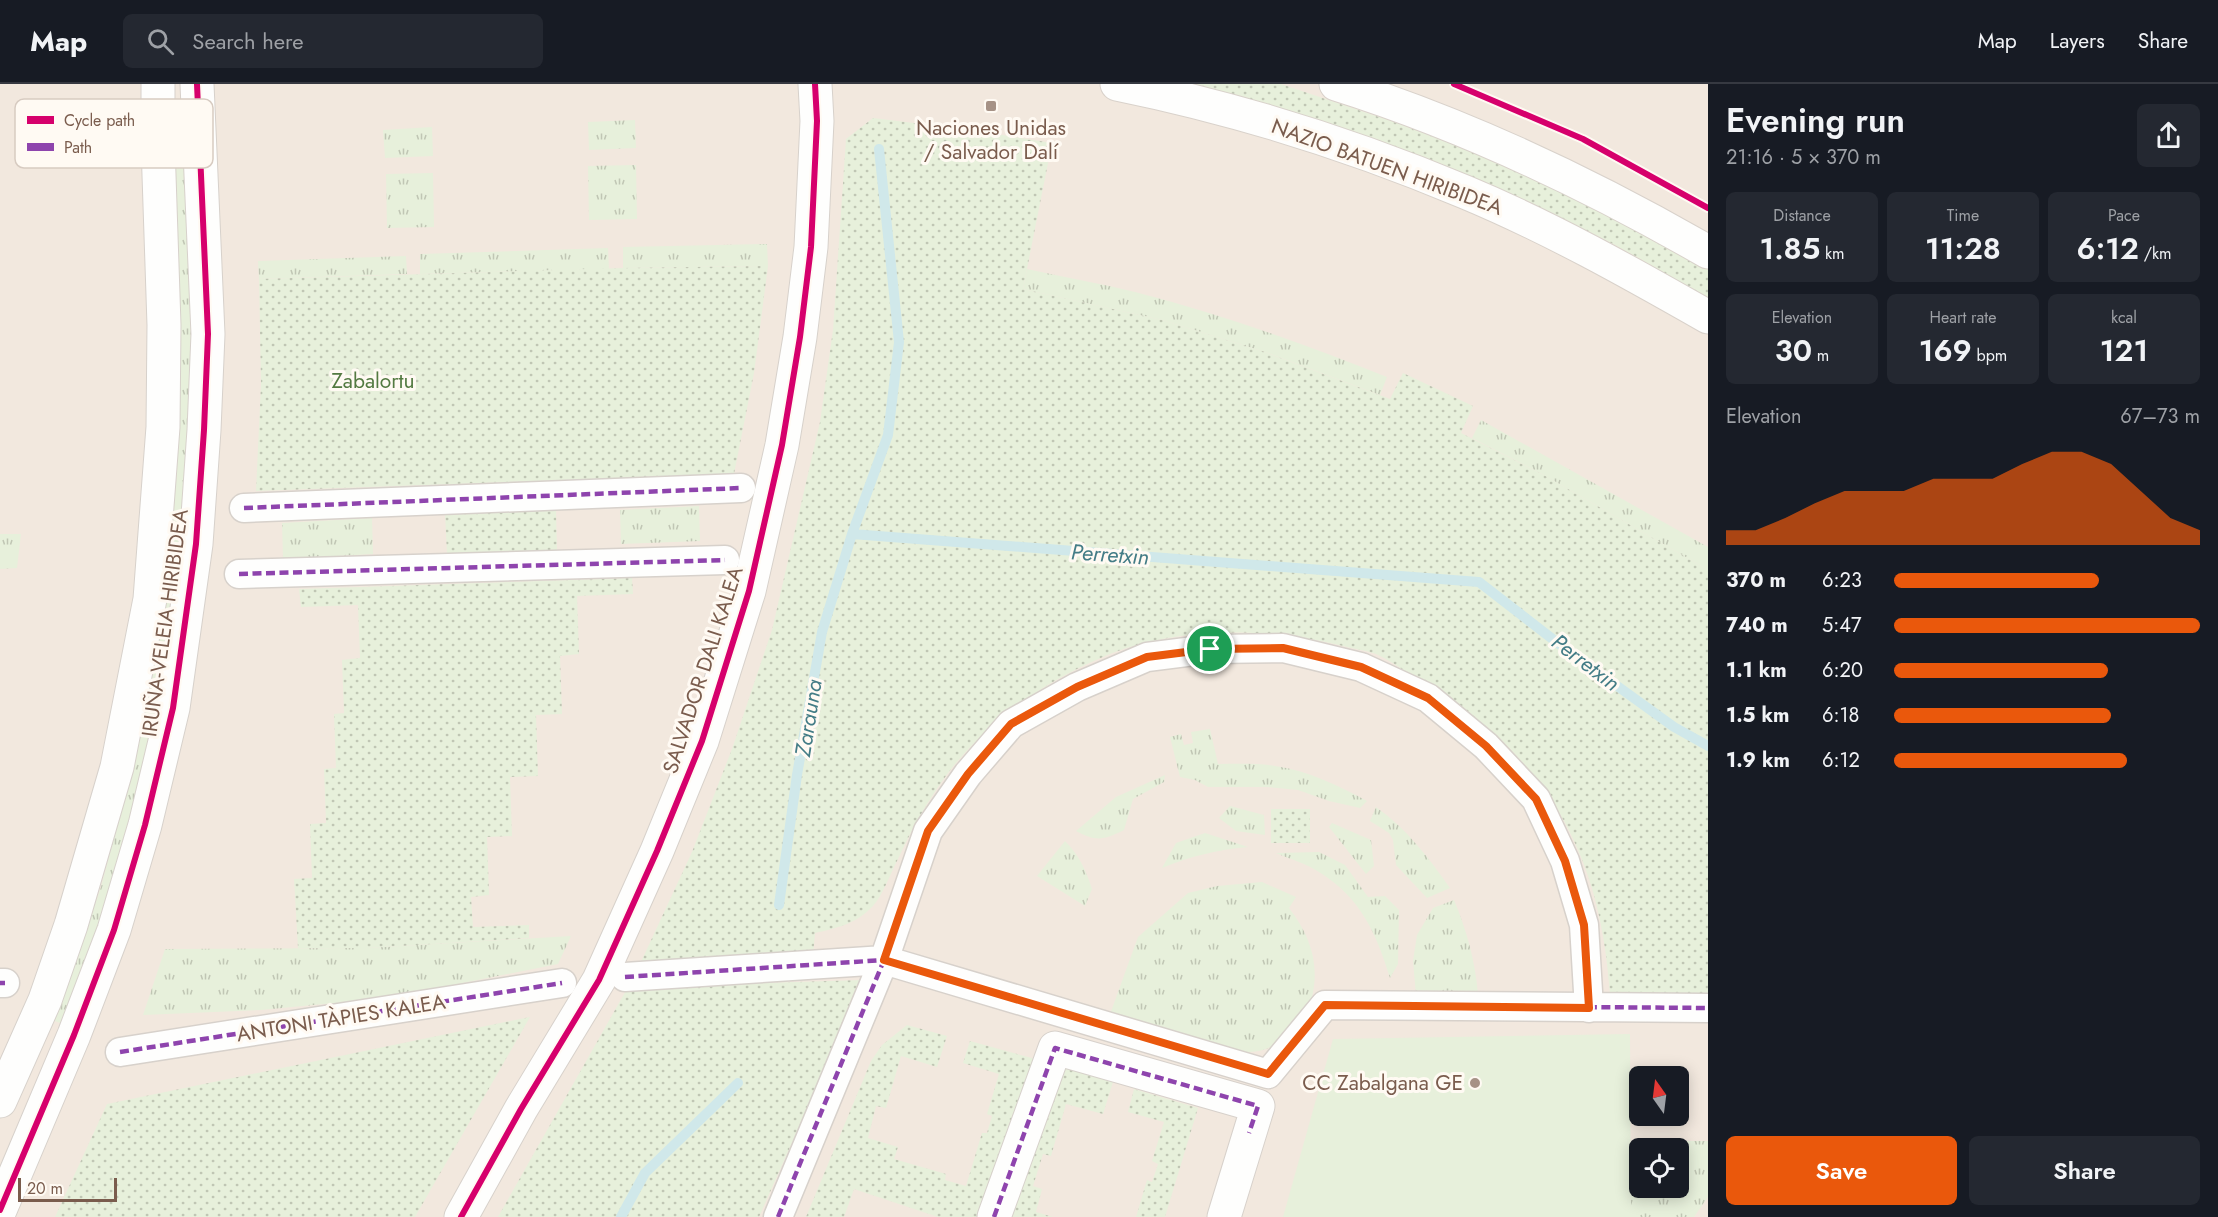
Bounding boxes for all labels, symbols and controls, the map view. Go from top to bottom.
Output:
search box [123,14,543,68]
text: Map [30,21,87,62]
icon: search [144,25,177,58]
text: Search here [192,25,304,57]
text: Map [1978,26,2017,56]
text: Layers [2050,26,2105,56]
text: Share [2138,26,2188,56]
text: Evening run [1726,97,1905,144]
legend [15,99,213,168]
marker: Naciones Unidas / Salvador Dalí [984,99,998,113]
button: share [2137,104,2200,167]
text: Cycle path [64,109,135,132]
street label: NAZIO BATUEN HIRIBIDEA [1267,111,1507,223]
place label: Naciones Unidas / Salvador Dalí [916,113,1066,167]
text: Path [64,136,92,159]
text: 21:16 · 5 × 370 m [1726,143,1881,172]
text: Distance [1773,204,1831,227]
text: Time [1947,204,1979,227]
text: Pace [2108,204,2140,227]
text: 1.85 [1759,227,1820,270]
text: 11:28 [1925,227,2001,270]
text: 6:12 [2077,227,2139,270]
text: km [1820,242,1845,265]
text: /km [2139,242,2171,265]
text: Elevation [1772,306,1832,329]
text: Heart rate [1930,306,1996,329]
text: kcal [2111,306,2137,329]
text: 30 [1775,329,1812,372]
text: 169 [1919,329,1972,372]
text: 121 [2100,329,2148,372]
text: m [1812,344,1829,367]
text: bpm [1972,344,2007,367]
park label: Zabalortu [331,366,415,396]
text: Elevation [1726,402,1801,431]
text: 67–73 m [2120,402,2200,431]
street label: IRUÑA-VELEIA HIRIBIDEA [134,507,196,739]
water label: Perretxin [1070,535,1150,573]
street label: SALVADOR DALI KALEA [655,562,751,777]
text: 370 m [1726,566,1786,595]
text: 6:23 [1822,566,1862,595]
text: 740 m [1726,611,1788,640]
text: 5:47 [1822,611,1861,640]
pin [1184,623,1235,674]
water label: Perretxin [1545,626,1627,698]
icon: arrive [1193,632,1226,665]
text: 1.1 km [1726,656,1787,685]
text: 6:20 [1822,656,1863,685]
water label: Zarauna [786,677,830,760]
text: 1.5 km [1726,701,1789,730]
text: 6:18 [1822,701,1859,730]
text: 1.9 km [1726,746,1790,775]
text: 6:12 [1822,746,1860,775]
street label: ANTONI TÀPIES KALEA [234,987,448,1049]
north arrow [1629,1066,1689,1126]
map controls [1629,1066,1689,1198]
place label: CC Zabalgana GE [1302,1068,1463,1098]
marker: CC Zabalgana GE [1468,1076,1482,1090]
button: Save [1726,1136,1957,1205]
button: Share [1969,1136,2200,1205]
button: locate [1629,1138,1689,1198]
scale bar [18,1175,117,1202]
text: 20 m [27,1177,63,1200]

